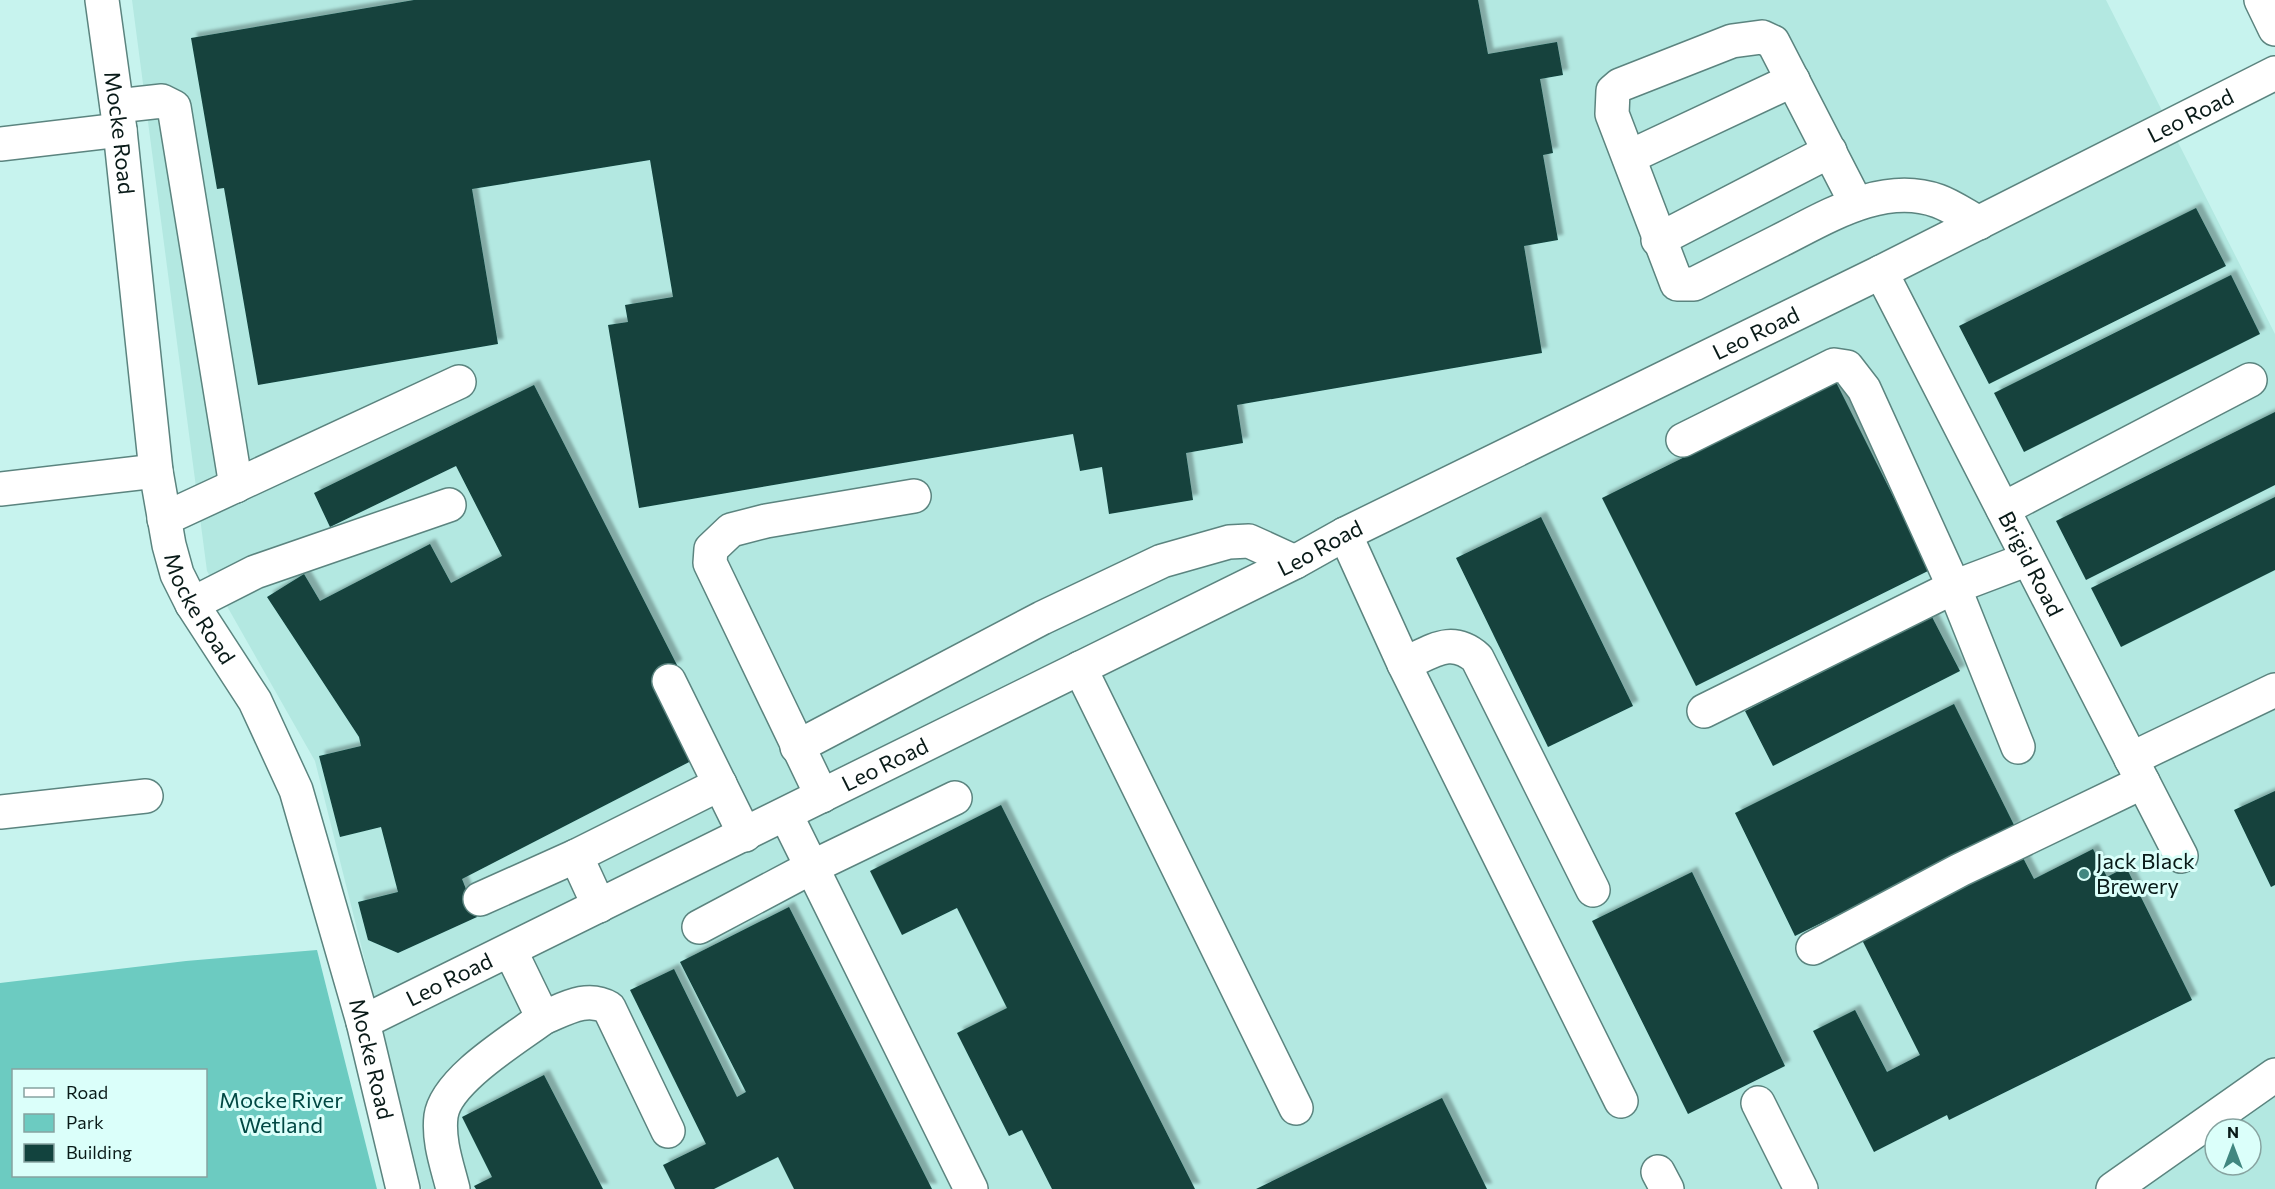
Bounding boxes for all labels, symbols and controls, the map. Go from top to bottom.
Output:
street label: Mocke Road [99,70,141,196]
street label: Leo Road [2143,82,2238,148]
street label: Leo Road [1708,300,1803,365]
street label: Brigid Road [1993,506,2070,621]
street label: Leo Road [1273,514,1367,582]
street label: Mocke Road [159,550,241,669]
street label: Leo Road [837,731,932,797]
place label: Jack Black Brewery [2096,847,2195,899]
marker: Jack Black Brewery [2077,867,2091,881]
street label: Leo Road [401,946,497,1012]
street label: Mocke Road [344,995,400,1122]
legend [12,1069,207,1177]
text: Road [66,1081,108,1103]
park label: Mocke River Wetland [219,1086,343,1138]
text: Park [66,1111,104,1133]
north arrow [2203,1117,2263,1177]
text: N [2227,1122,2239,1141]
text: Building [66,1141,132,1163]

